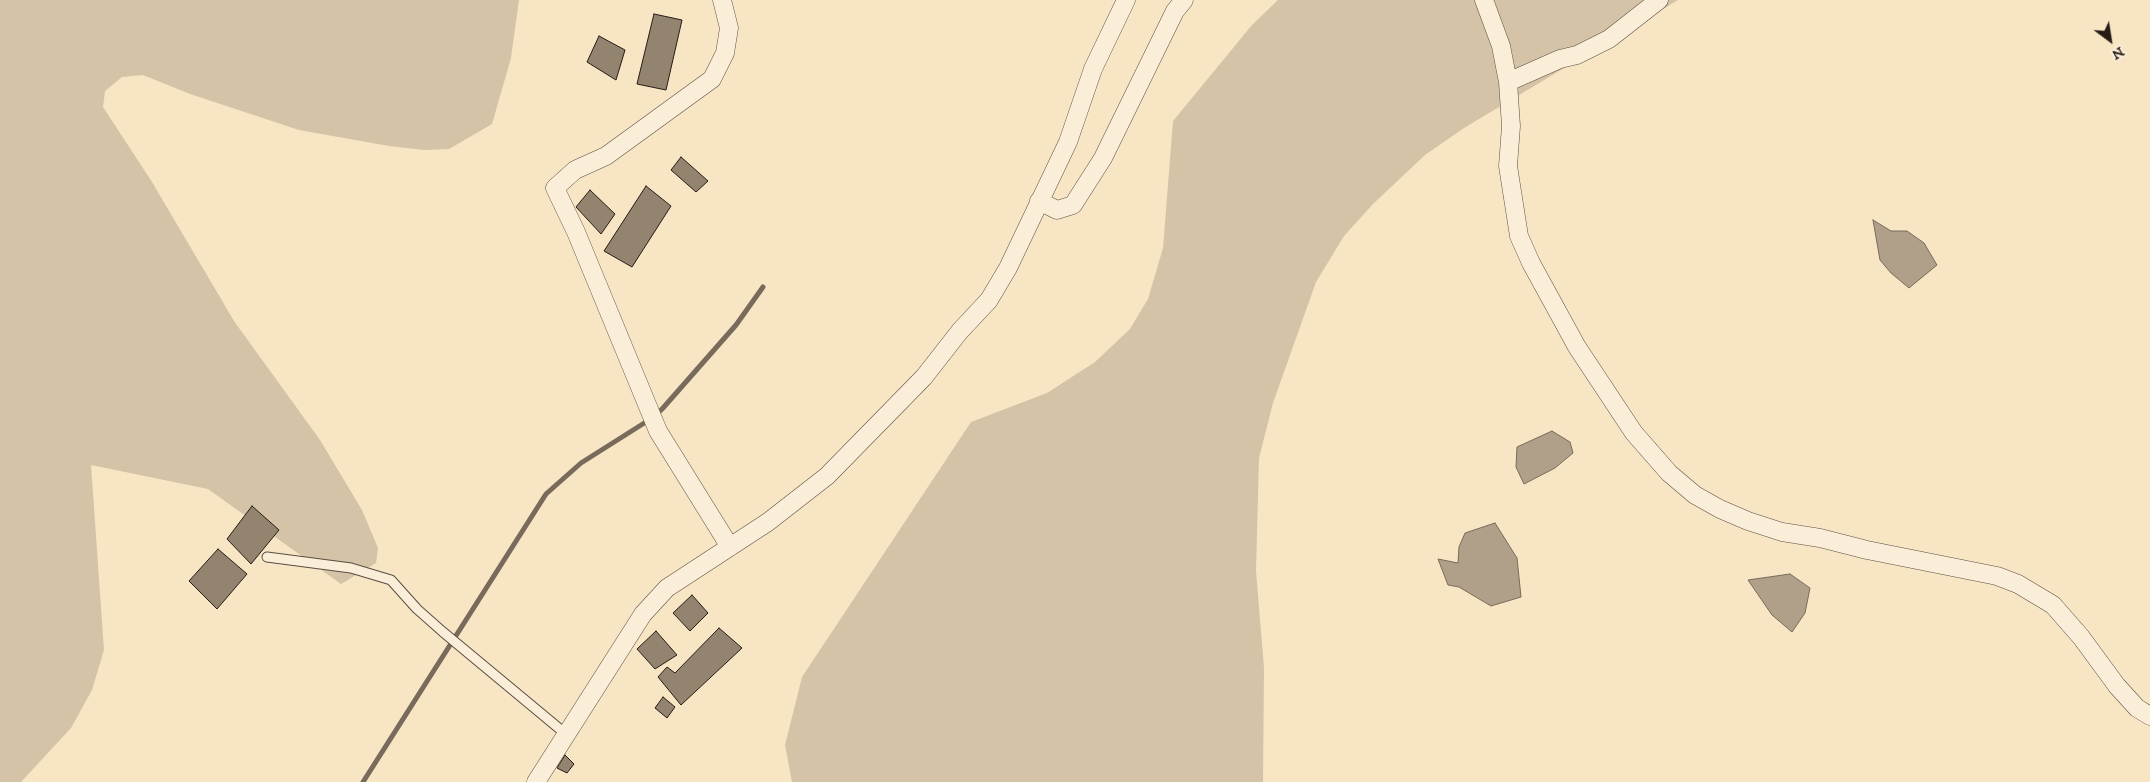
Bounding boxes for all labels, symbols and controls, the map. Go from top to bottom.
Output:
north arrow [2085,15,2135,65]
text: N [2108,42,2127,64]

